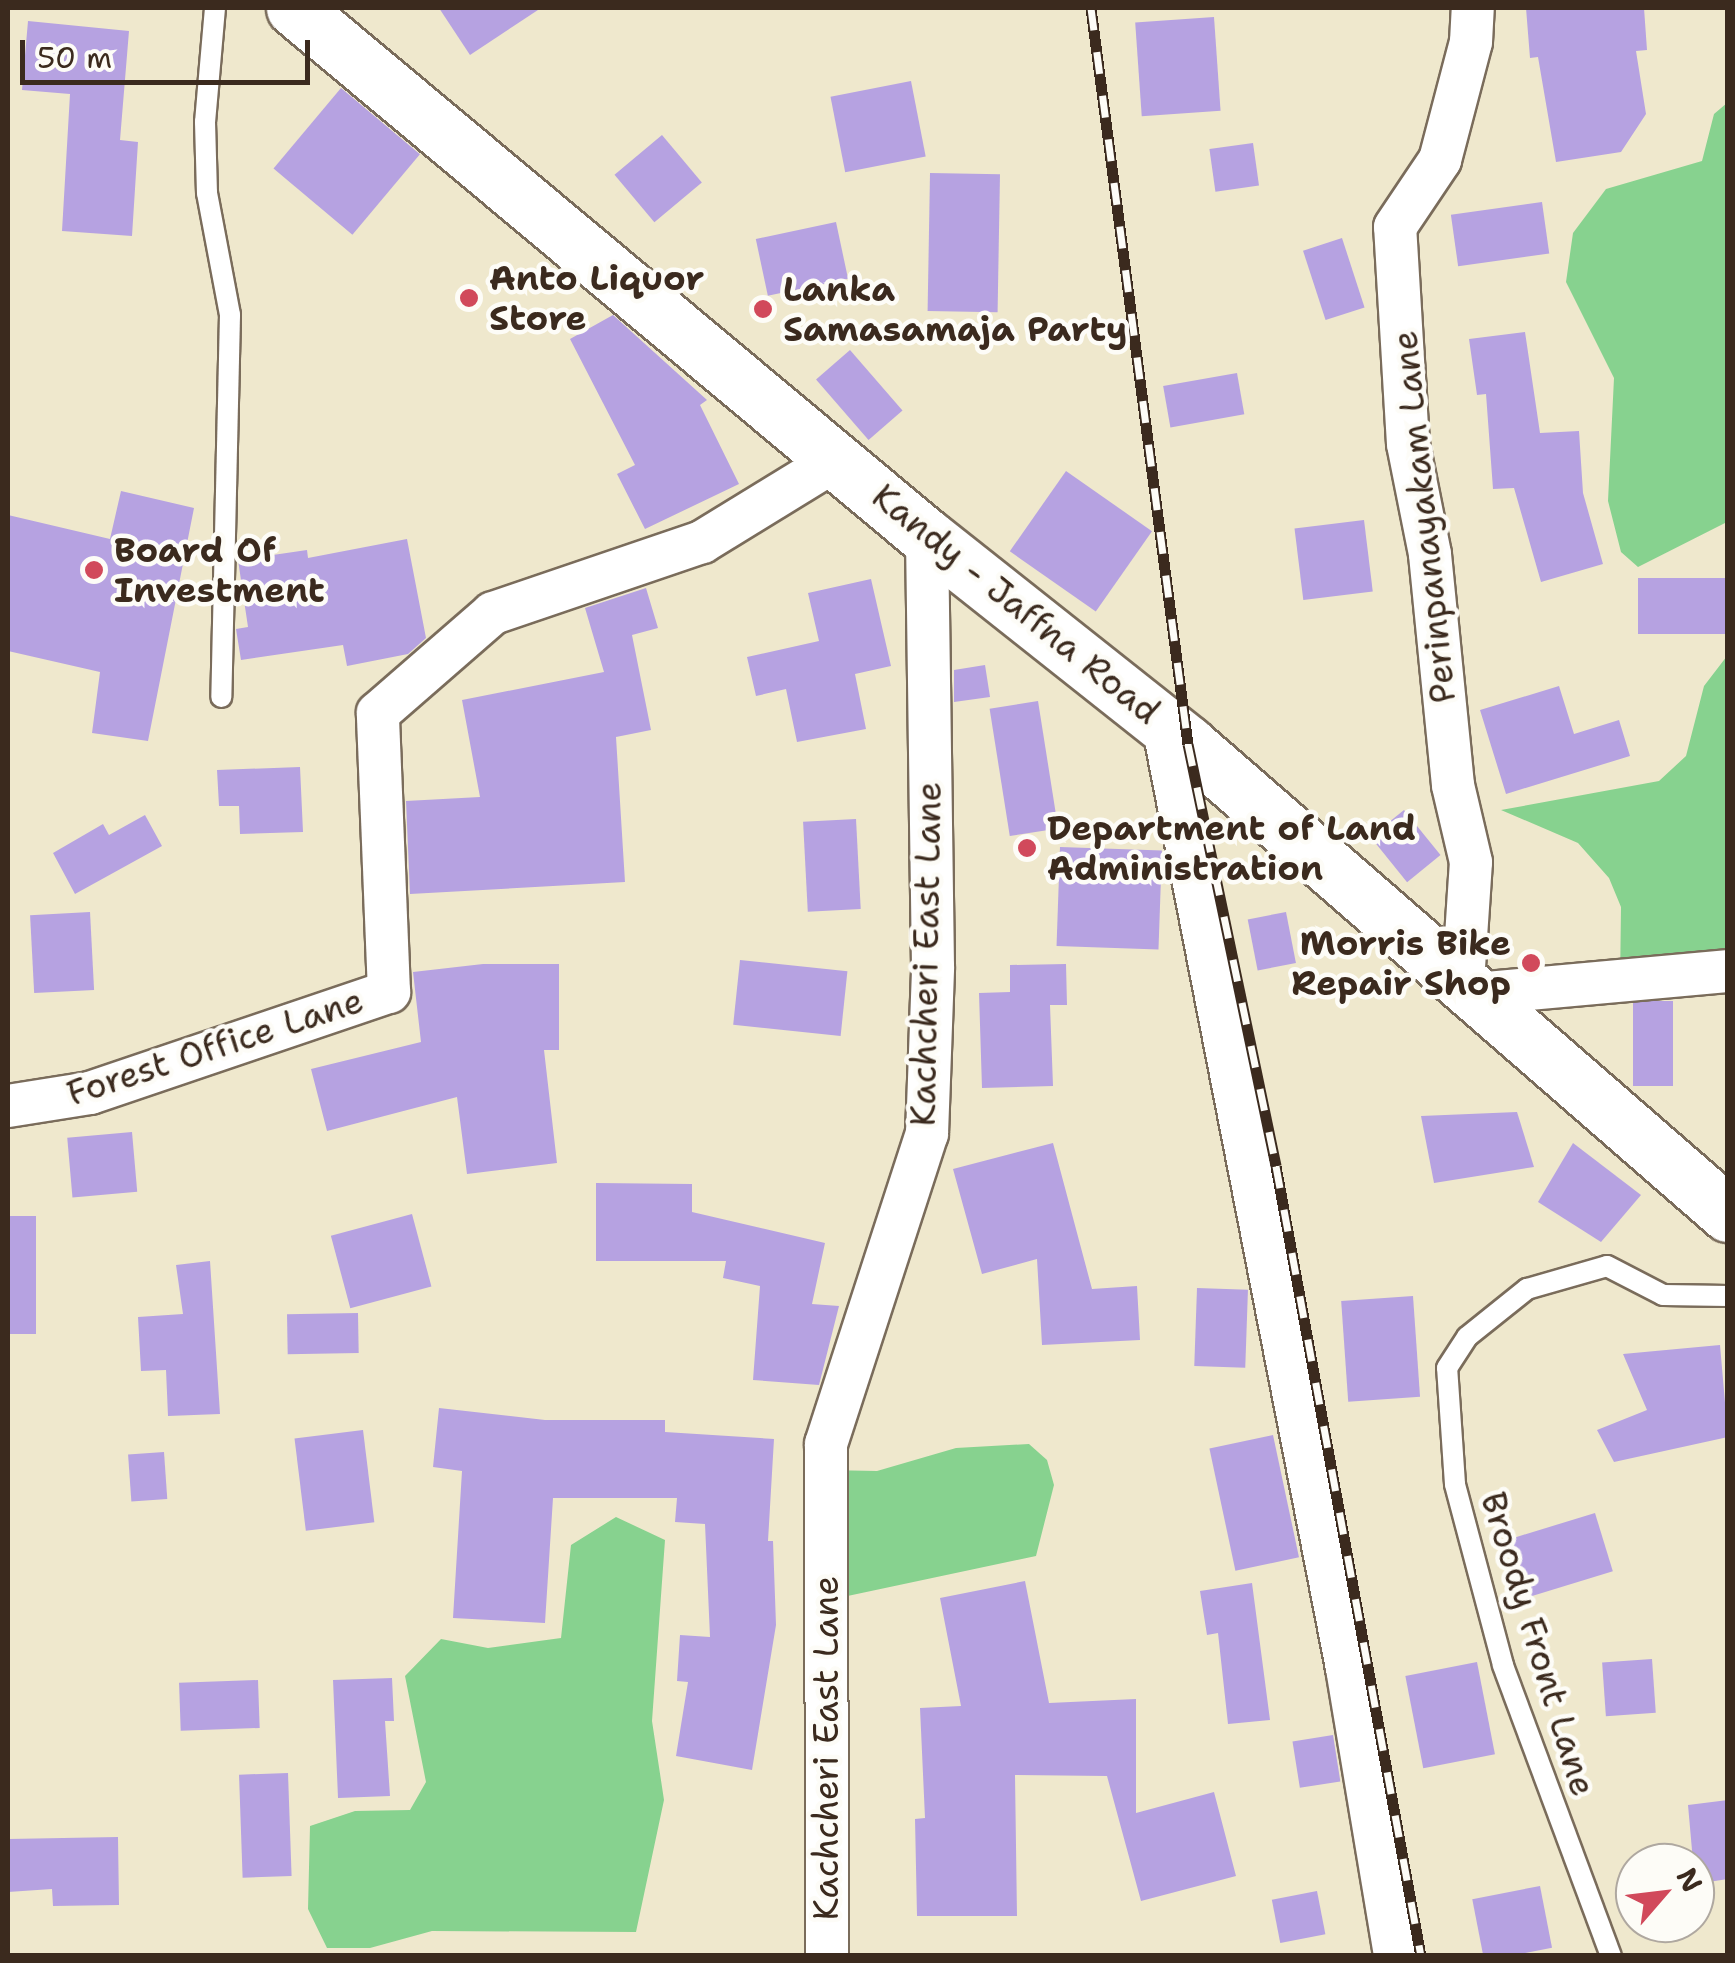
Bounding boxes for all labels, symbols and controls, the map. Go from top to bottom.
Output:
scale bar [25,20,315,82]
text: 50 m [37,37,112,78]
place label: Anto Liquor Store [489,257,704,339]
place label: Lanka Samasamaja Party [783,268,1127,350]
marker: Anto Liquor Store [458,287,480,309]
marker: Lanka Samasamaja Party [752,298,774,320]
street label: Perinpanayakam Lane [1384,329,1464,705]
street label: Kandy - Jaffna Road [864,475,1168,733]
place label: Board Of Investment [114,529,325,611]
marker: Board Of Investment [83,559,105,581]
street label: Kachcheri East Lane [902,781,950,1127]
place label: Department of Land Administration [1047,807,1416,889]
marker: Department of Land Administration [1016,837,1038,859]
place label: Morris Bike Repair Shop [1291,922,1511,1004]
marker: Morris Bike Repair Shop [1520,952,1542,974]
street label: Forest Office Lane [62,979,368,1115]
street label: Broody Front Lane [1472,1487,1604,1801]
street label: Kachcheri East Lane [805,1576,847,1920]
north arrow [1615,1843,1715,1943]
text: N [1668,1861,1712,1899]

